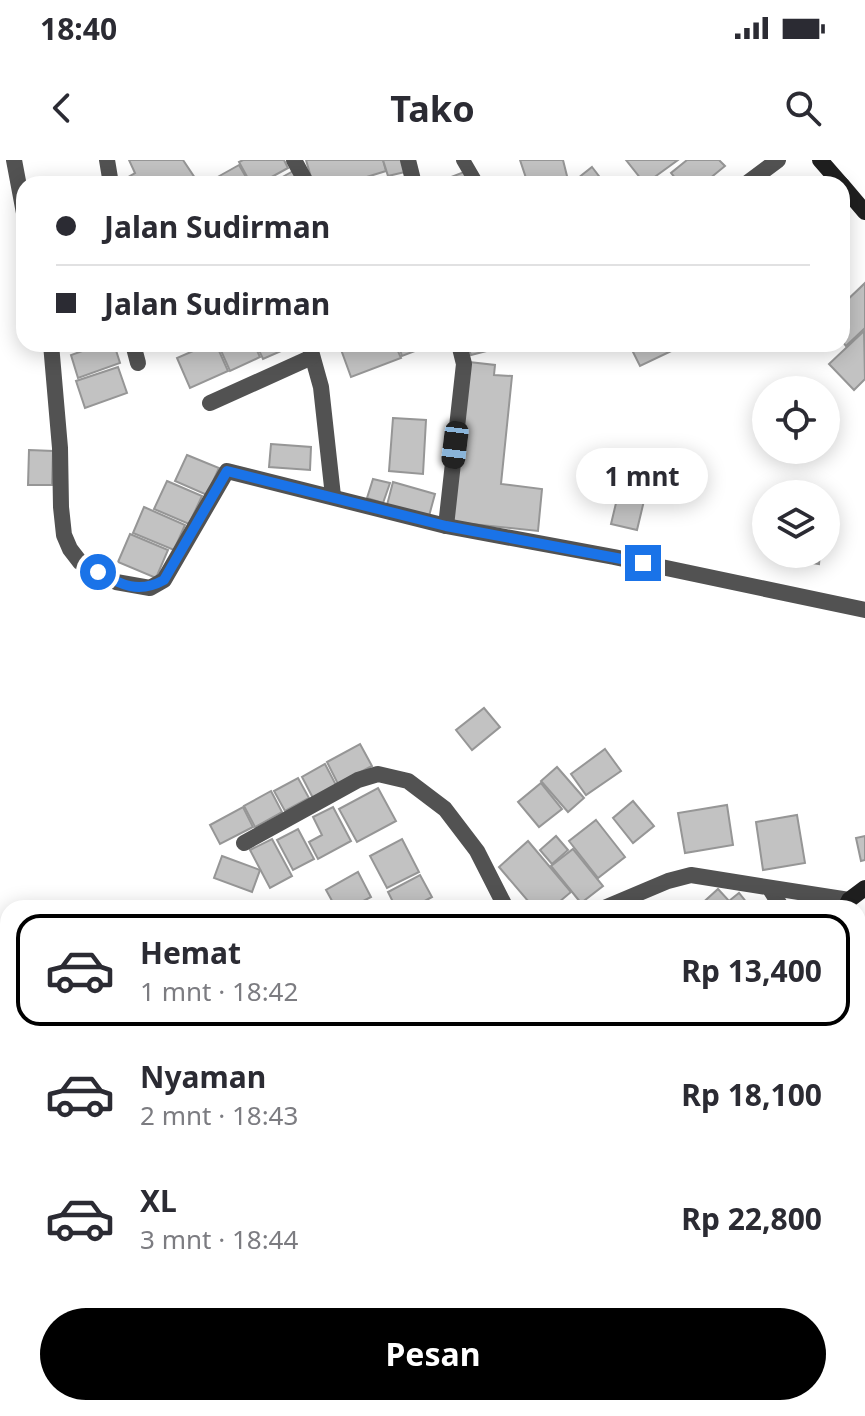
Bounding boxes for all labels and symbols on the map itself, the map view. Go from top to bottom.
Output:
car [440,420,470,470]
callout: 1 mnt [577,447,709,503]
route end [625,545,661,581]
route start [80,554,116,590]

